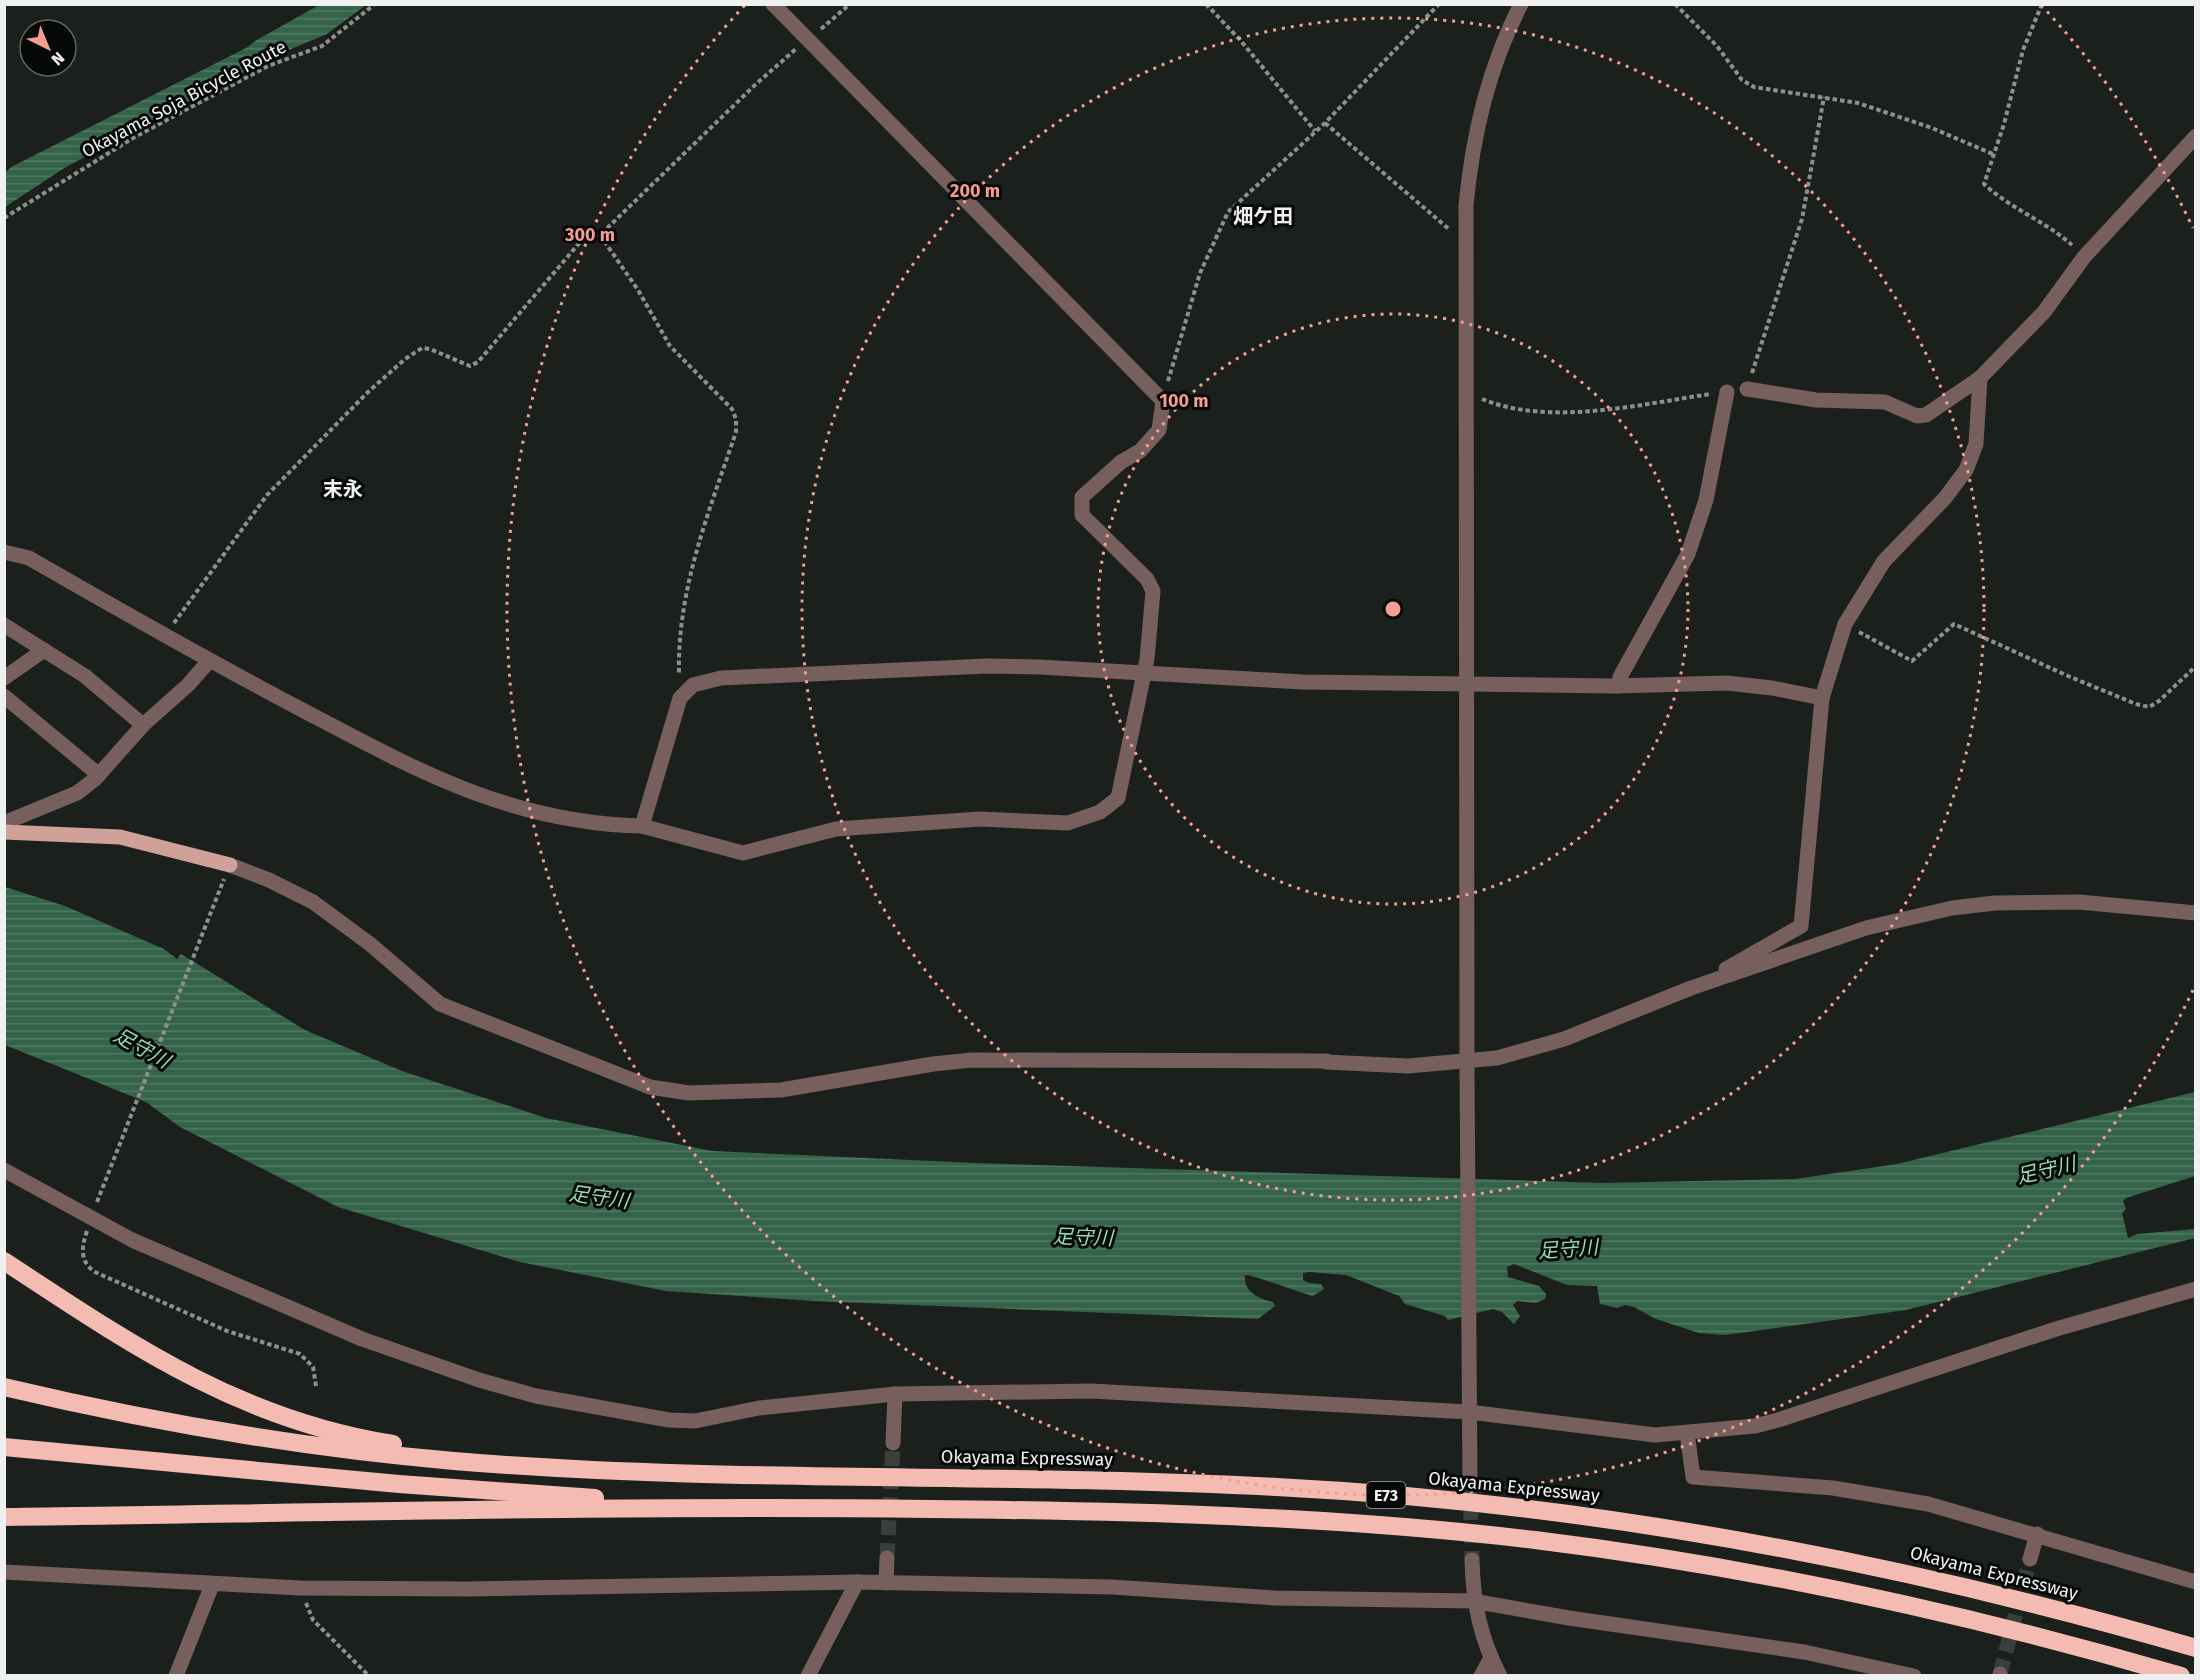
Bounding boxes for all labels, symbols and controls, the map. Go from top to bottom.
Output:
north arrow [18,18,78,78]
street label: Okayama Soja Bicycle Route [78,36,290,162]
text: N [48,48,68,69]
text: 200 m [950,180,1000,202]
district label: 畑ケ田 [1233,204,1293,228]
text: 300 m [564,224,615,246]
text: 100 m [1160,390,1208,412]
district label: 末永 [323,477,363,501]
centre of rings [1383,599,1403,619]
water label: 足守川 [110,1023,176,1074]
water label: 足守川 [2014,1151,2080,1188]
water label: 足守川 [568,1181,632,1213]
water label: 足守川 [1053,1224,1115,1250]
water label: 足守川 [1537,1235,1601,1263]
street label: Okayama Expressway [941,1445,1113,1471]
street label: Okayama Expressway [1427,1467,1601,1507]
road number: E73 [1366,1482,1406,1508]
street label: Okayama Expressway [1908,1542,2080,1605]

